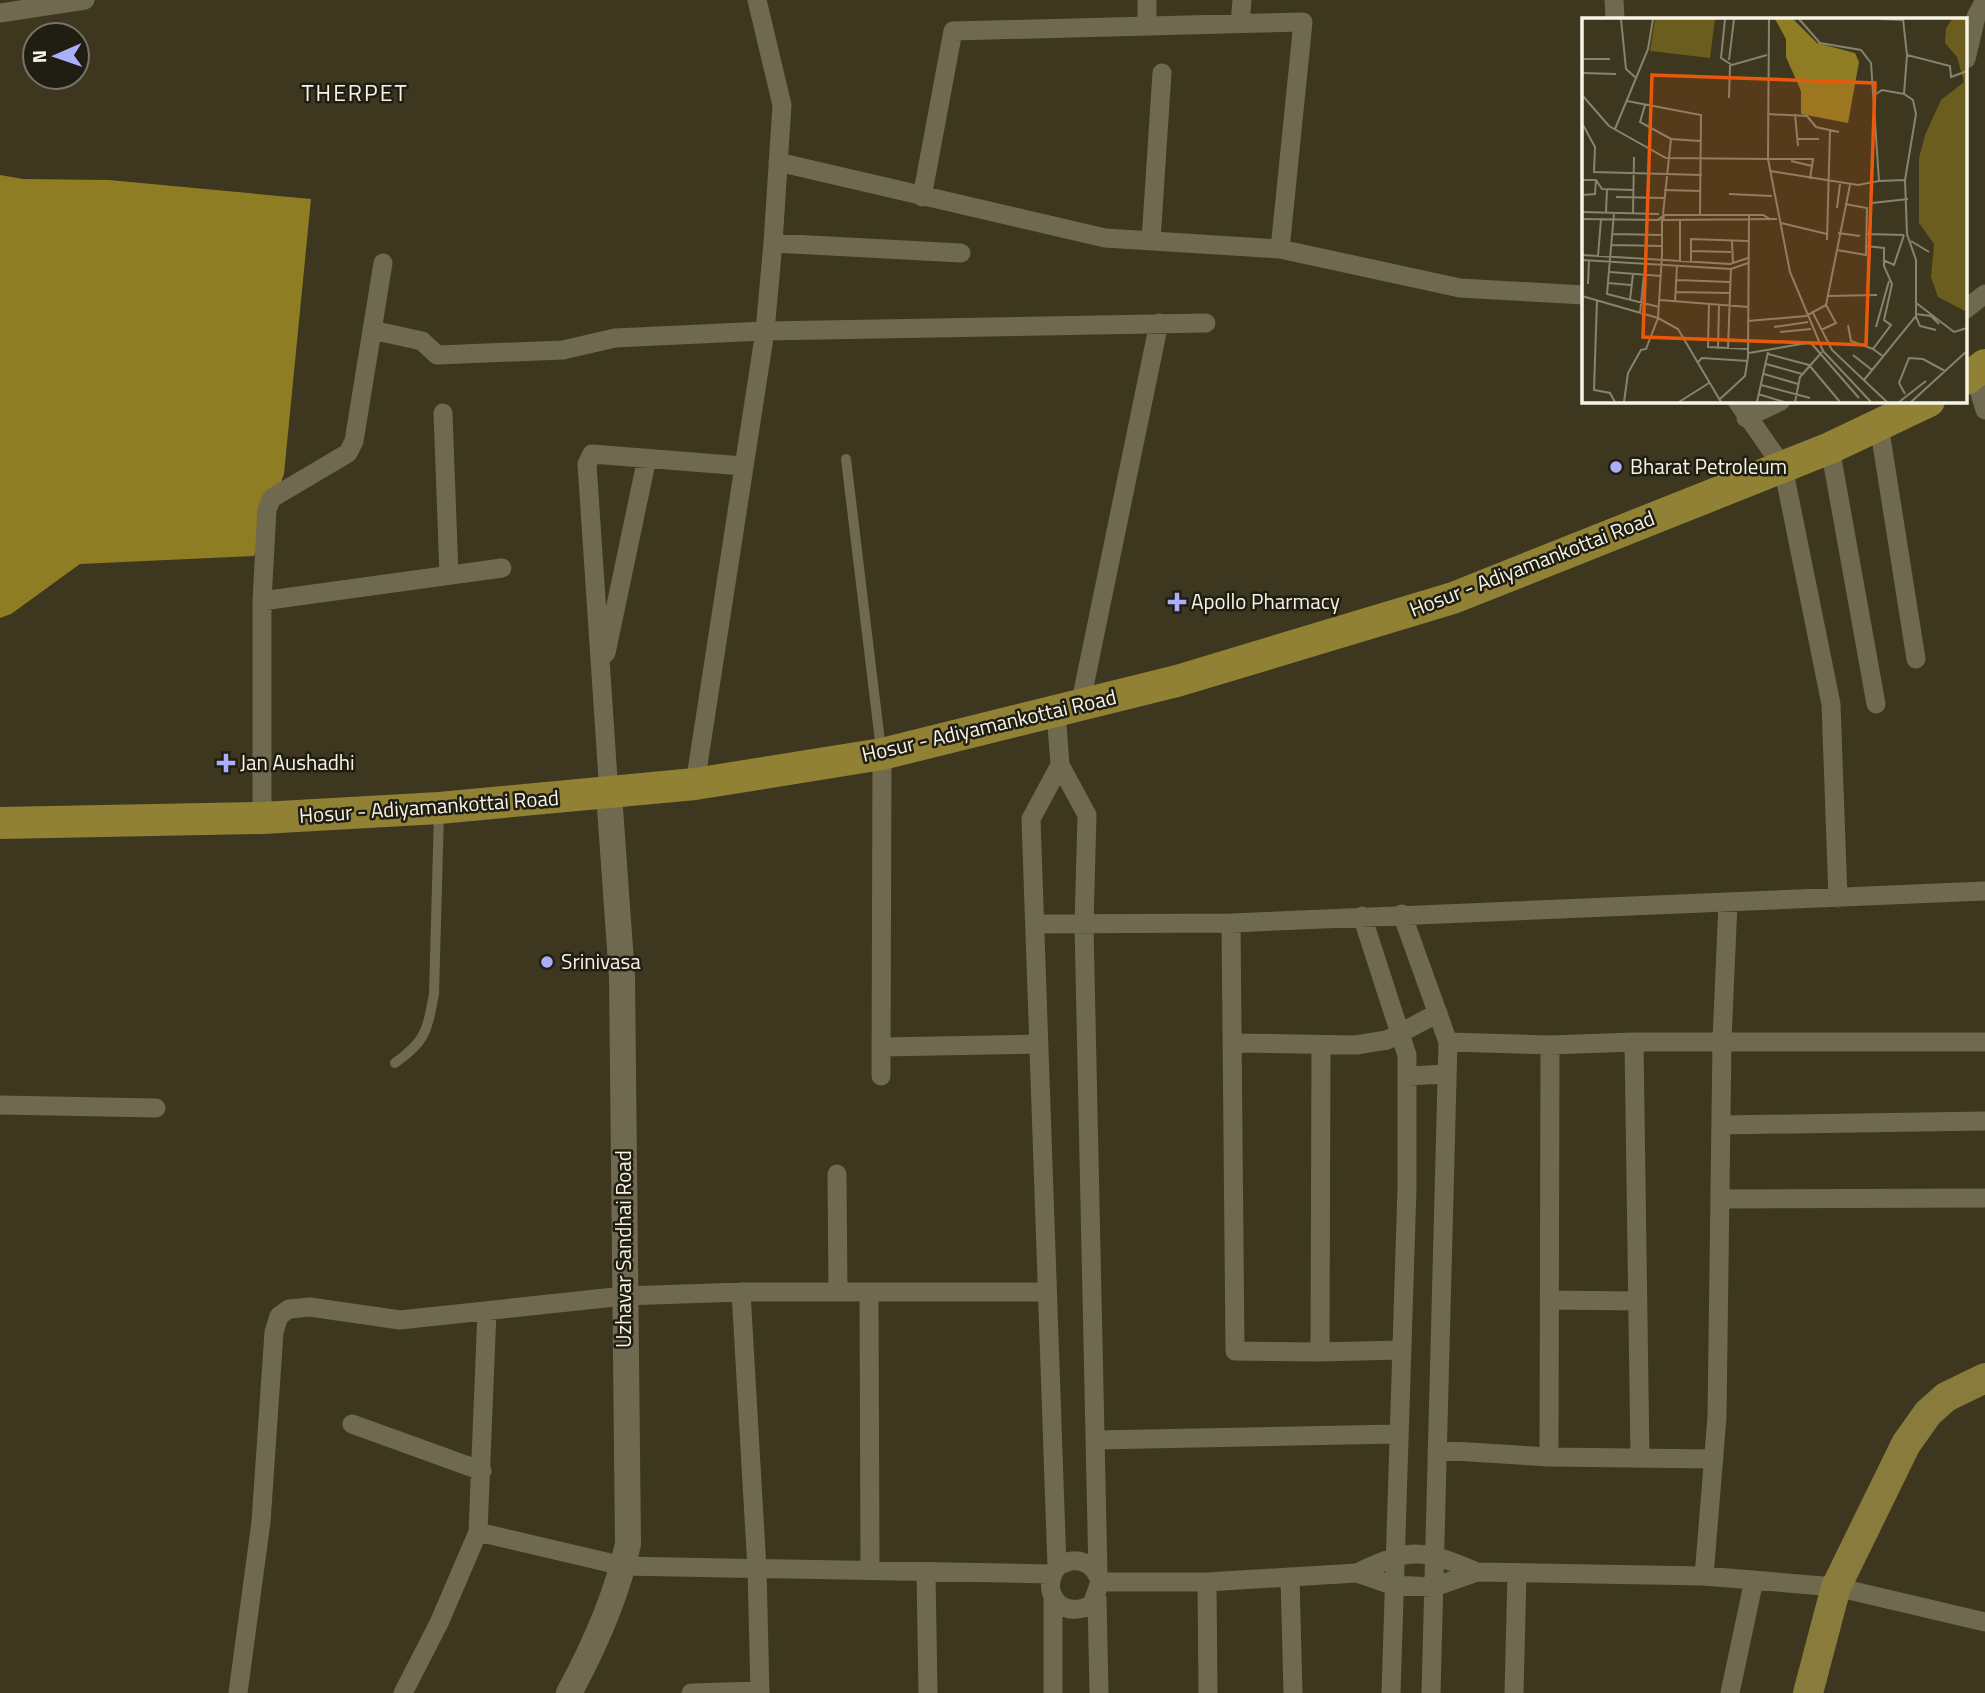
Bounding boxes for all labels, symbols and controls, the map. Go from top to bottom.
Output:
inset map [1582,18,1968,402]
north arrow [21,21,91,91]
text: N [24,50,53,64]
district label: THERPET [302,75,408,110]
place label: Bharat Petroleum [1630,450,1787,482]
marker: Bharat Petroleum [1608,459,1624,475]
street label: Hosur - Adiyamankottai Road [1404,501,1659,625]
place label: Apollo Pharmacy [1191,585,1340,617]
marker: Apollo Pharmacy [1169,594,1185,610]
street label: Hosur - Adiyamankottai Road [858,680,1119,770]
place label: Jan Aushadhi [240,746,355,778]
marker: Jan Aushadhi [218,755,234,771]
street label: Hosur - Adiyamankottai Road [298,781,560,831]
place label: Srinivasa [561,945,641,977]
marker: Srinivasa [539,954,555,970]
street label: Uzhavar Sandhai Road [607,1150,639,1348]

